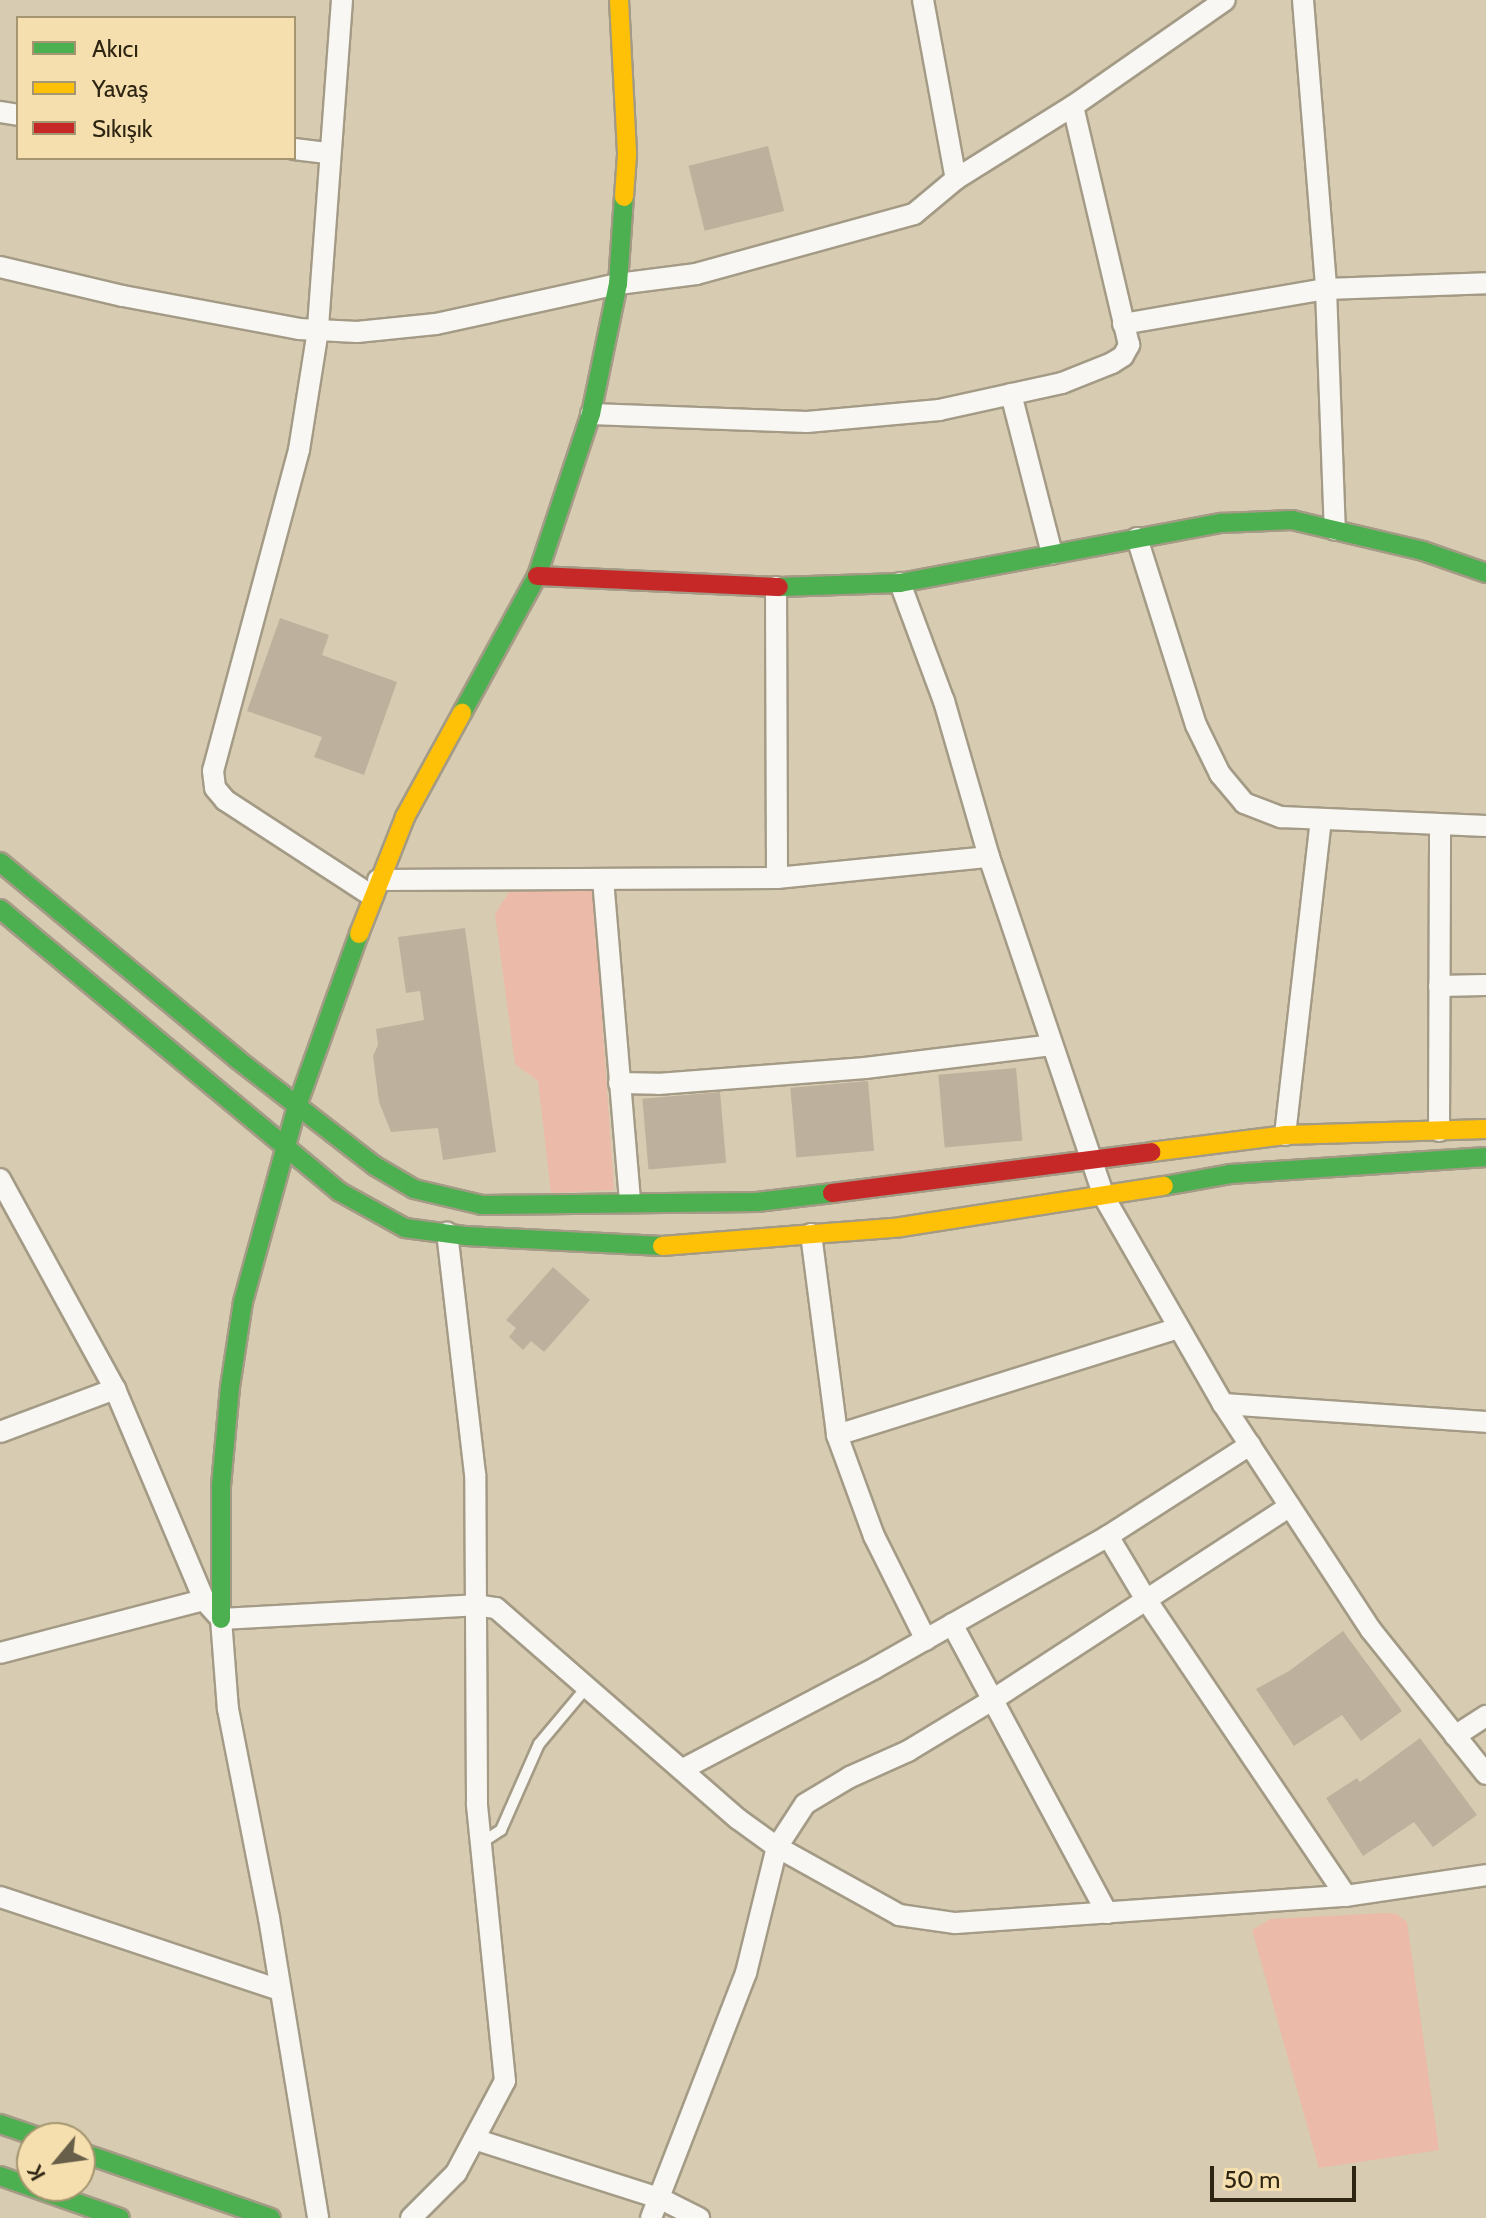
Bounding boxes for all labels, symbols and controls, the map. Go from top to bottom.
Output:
legend [16,16,296,160]
text: Akıcı [92,34,139,63]
text: Yavaş [92,74,148,103]
text: Sıkışık [92,114,153,143]
north arrow [16,2122,96,2202]
scale bar [1214,2150,1360,2200]
text: K [21,2160,51,2185]
text: 50 m [1224,2165,1280,2194]

